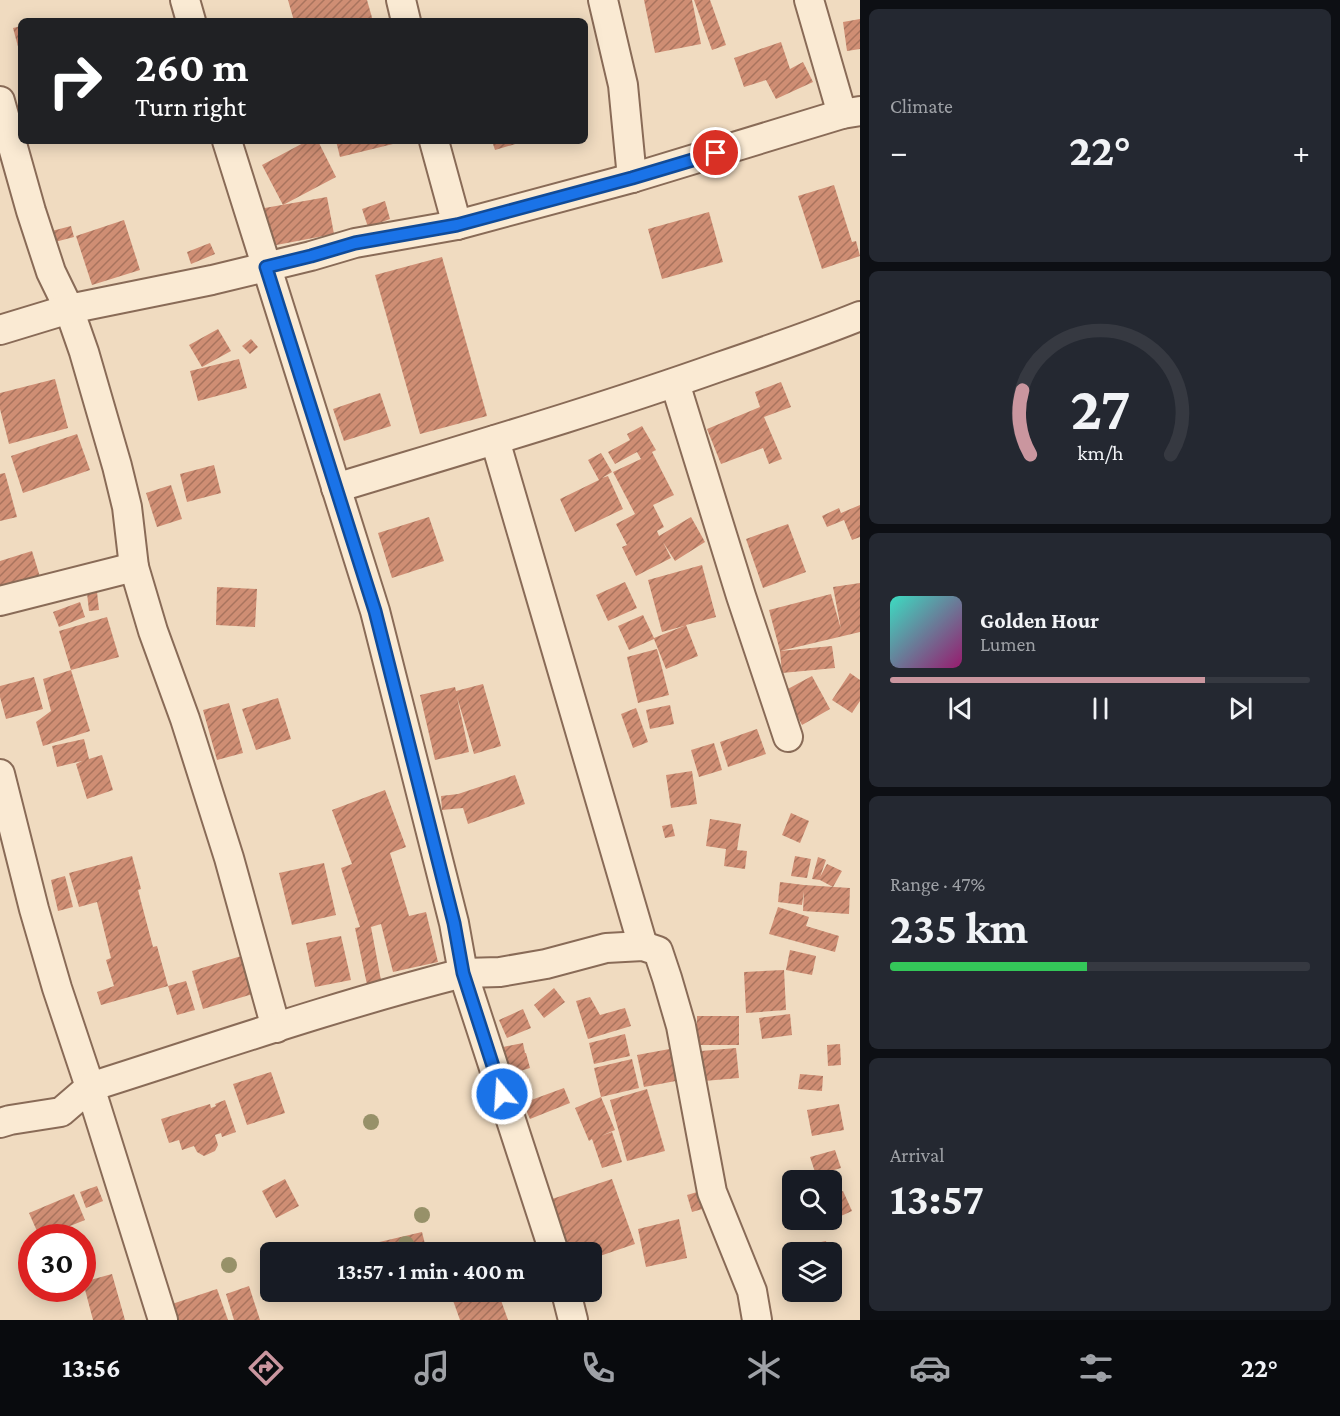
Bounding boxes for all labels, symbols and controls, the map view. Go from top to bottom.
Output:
icon: right [36,42,114,120]
text: 260 m [135,43,249,90]
text: Turn right [135,92,246,122]
text: Climate [890,95,953,117]
text: 22° [1069,125,1131,175]
pin [690,127,741,178]
text: − [890,133,907,170]
text: + [1293,133,1310,170]
icon: arrive [699,136,732,169]
text: 27 [1070,373,1130,442]
text: km/h [1077,441,1124,465]
text: Golden Hour [980,608,1099,633]
text: Lumen [980,633,1036,655]
icon: previous [944,692,977,725]
icon: pause [1084,692,1117,725]
icon: next [1224,692,1257,725]
text: Range · 47% [890,873,985,895]
text: 235 km [890,903,1028,953]
position arrow [470,1062,534,1126]
text: Arrival [890,1144,944,1166]
map controls [782,1170,842,1302]
button: search [782,1170,842,1230]
text: 13:57 [890,1174,984,1224]
speed limit sign: 30 [18,1224,96,1302]
button: layers [782,1242,842,1302]
text: 13:57 · 1 min · 400 m [337,1259,525,1284]
icon: directions [245,1347,287,1389]
icon: music [411,1347,453,1389]
icon: phone [577,1347,619,1389]
icon: climate [743,1347,785,1389]
icon: car [909,1347,951,1389]
icon: filters [1075,1347,1117,1389]
text: 13:56 [62,1353,121,1383]
text: 22° [1241,1353,1278,1383]

